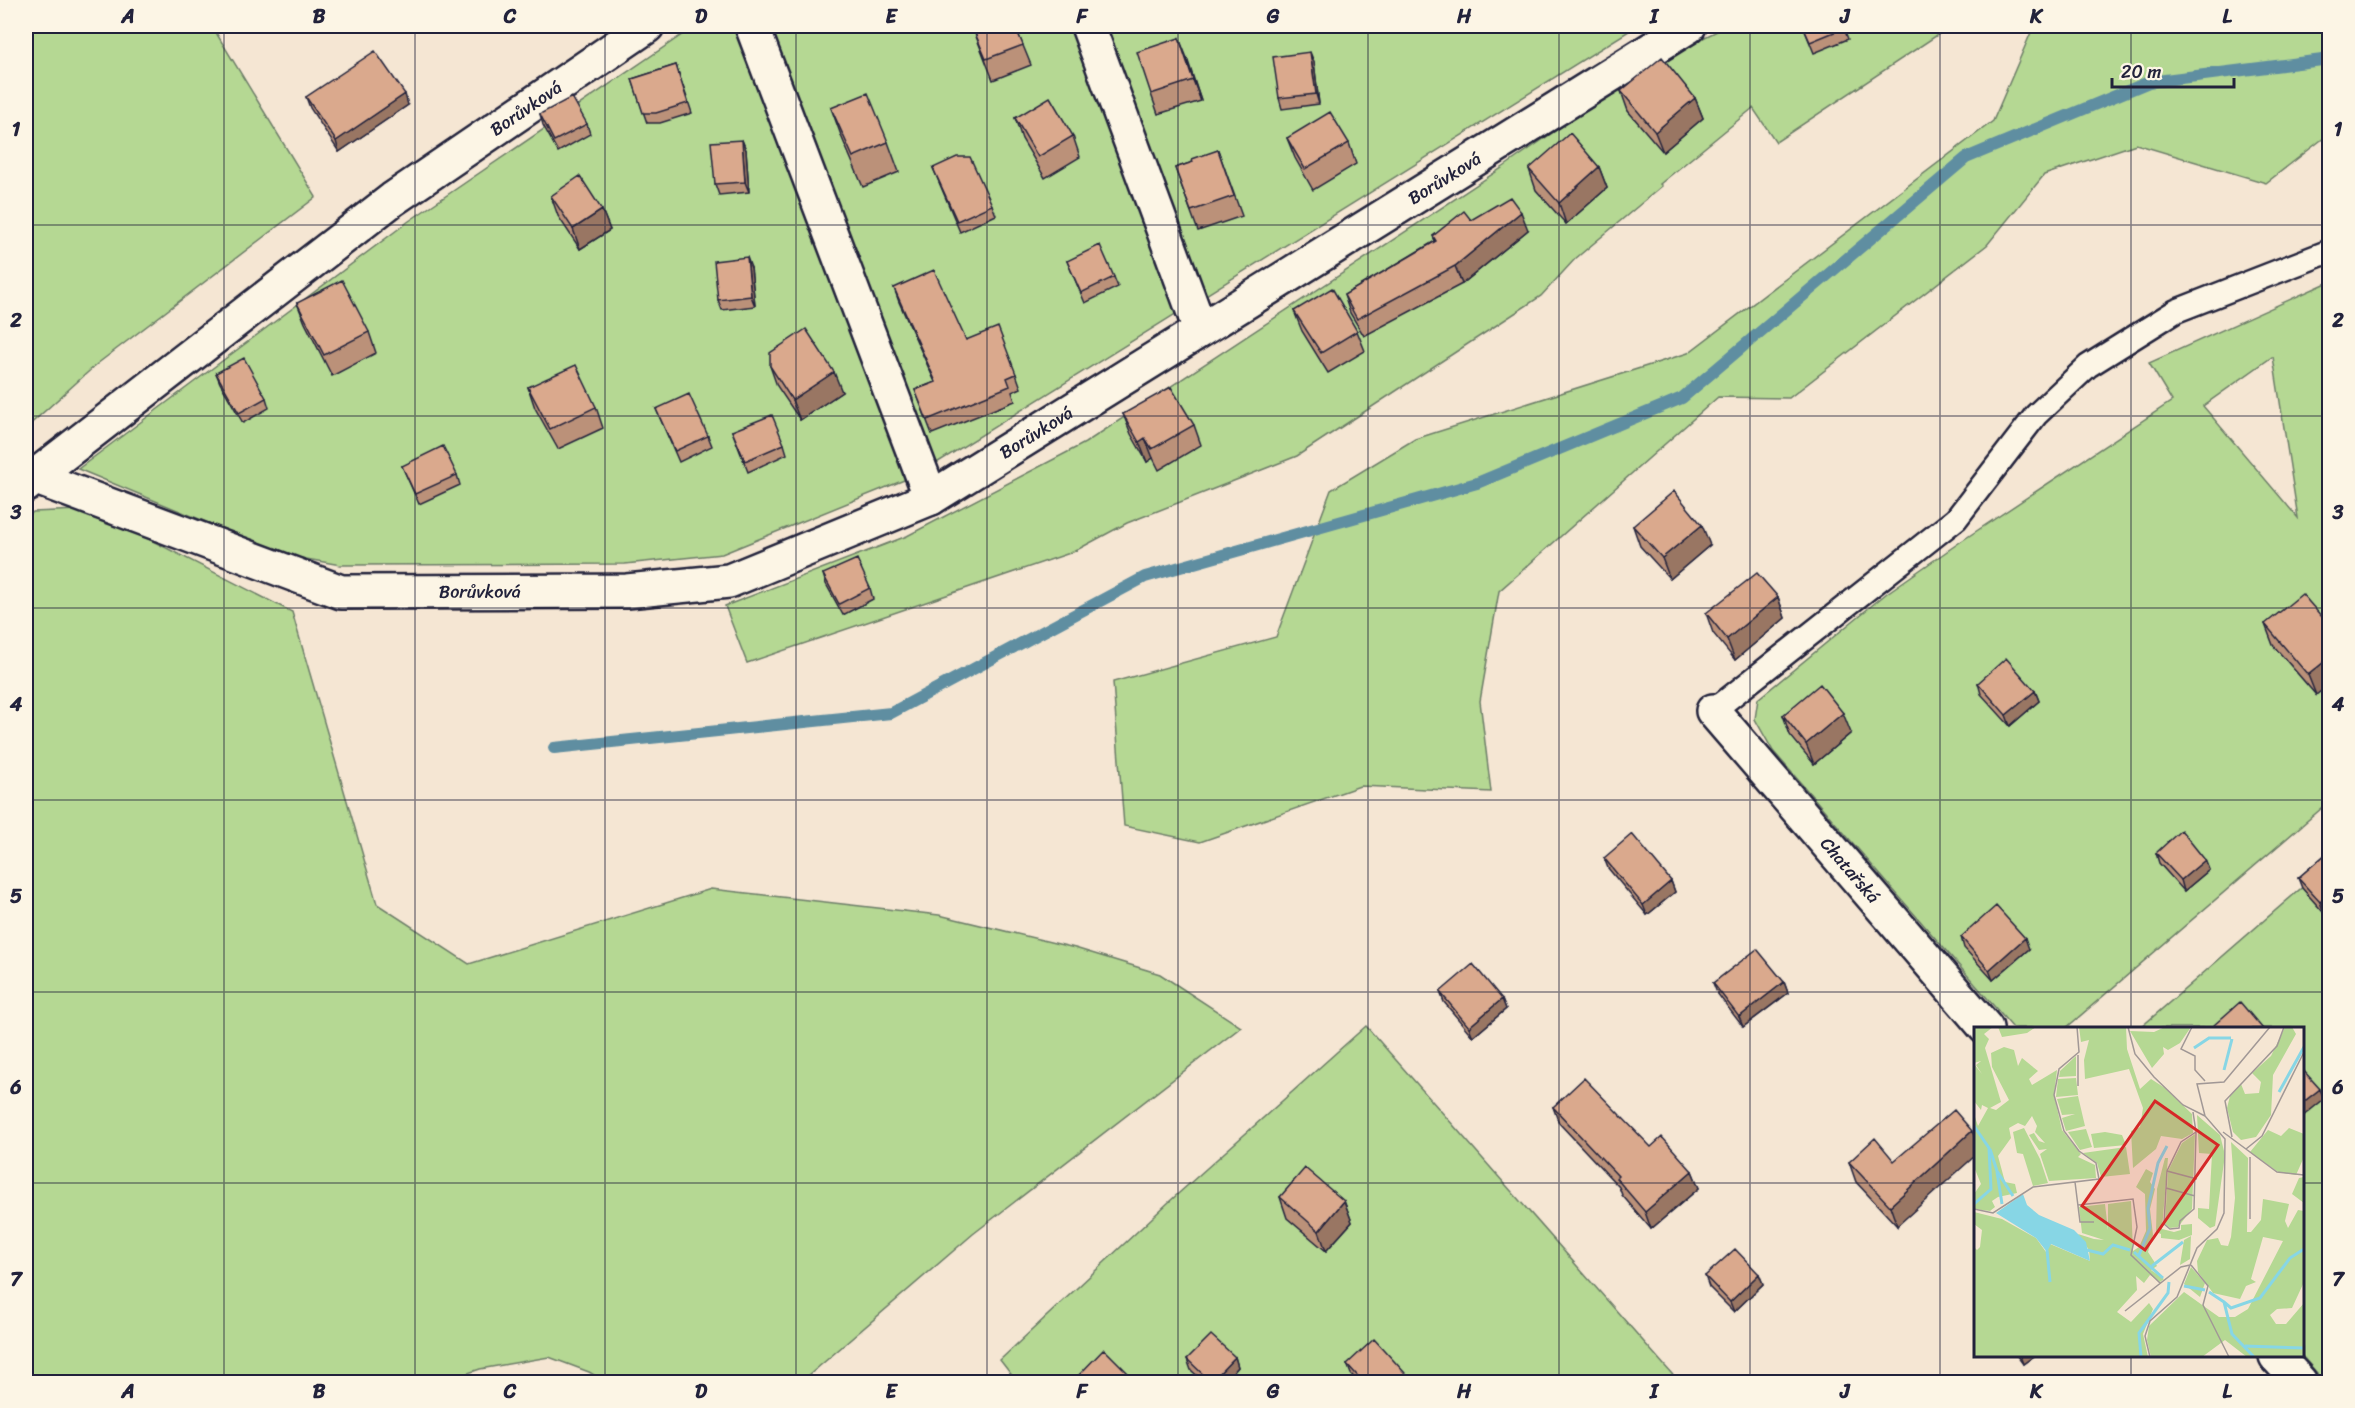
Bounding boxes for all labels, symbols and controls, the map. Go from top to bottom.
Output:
text: A [120,0,135,34]
text: B [313,0,326,34]
text: C [503,0,517,34]
text: D [695,0,708,34]
text: E [885,0,898,34]
text: F [1076,0,1089,34]
text: G [1266,0,1280,34]
text: H [1456,0,1472,34]
text: I [1649,0,1660,34]
text: J [1839,0,1851,34]
text: K [2029,0,2044,34]
text: L [2222,0,2232,34]
scale bar [2112,51,2234,89]
text: 20 m [2121,56,2161,88]
street label: Borůvková [483,72,569,145]
text: 1 [12,112,21,147]
text: 1 [2334,112,2343,147]
street label: Borůvková [1401,143,1488,213]
text: 2 [9,303,22,338]
text: 2 [2331,303,2344,338]
street label: Borůvková [993,397,1080,468]
text: 3 [10,495,22,530]
text: 3 [2332,495,2344,530]
street label: Borůvková [439,575,521,608]
text: 4 [9,687,23,722]
text: 4 [2331,687,2345,722]
street label: Chatařská [1812,829,1888,911]
text: 5 [10,879,22,914]
text: 5 [2332,879,2344,914]
inset map [1974,1027,2304,1357]
text: 6 [9,1070,22,1105]
text: 6 [2331,1070,2344,1105]
text: 7 [10,1262,23,1297]
text: 7 [2332,1262,2345,1297]
text: A [120,1374,135,1408]
text: B [313,1374,326,1408]
text: C [503,1374,517,1408]
text: D [695,1374,708,1408]
text: E [885,1374,898,1408]
text: F [1076,1374,1089,1408]
text: G [1266,1374,1280,1408]
text: H [1456,1374,1472,1408]
text: I [1649,1374,1660,1408]
text: J [1839,1374,1851,1408]
text: K [2029,1374,2044,1408]
text: L [2222,1374,2232,1408]

